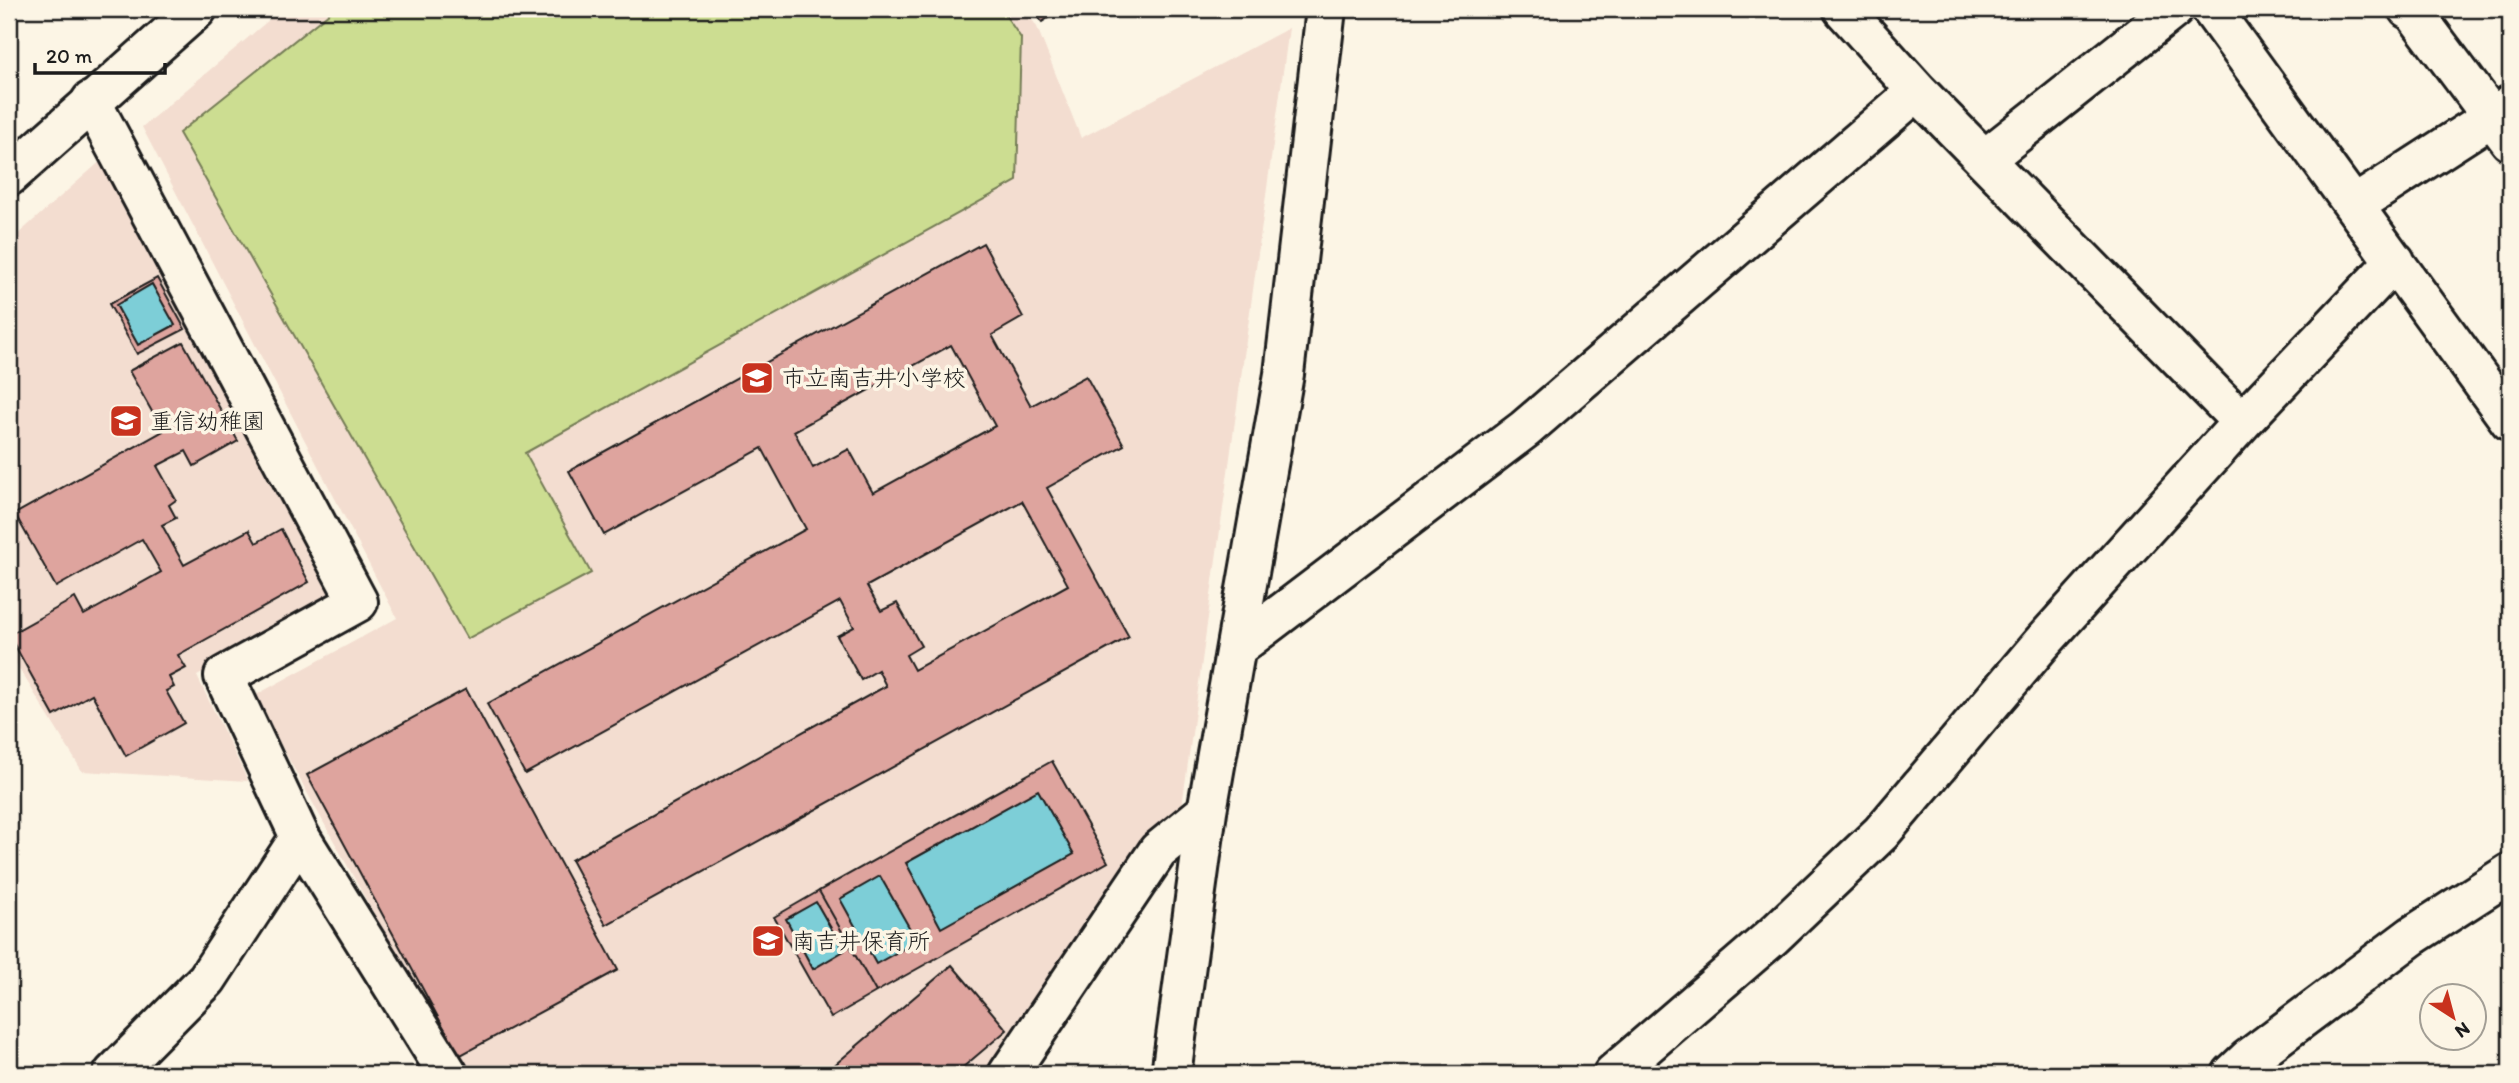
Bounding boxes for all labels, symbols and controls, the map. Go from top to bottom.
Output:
scale bar [35,32,164,76]
text: 20 m [46,43,93,68]
school or university icon: 市立南吉井小学校 [738,359,776,397]
place label: 市立南吉井小学校 [782,364,966,392]
school or university icon: 重信幼稚園 [107,402,145,440]
place label: 重信幼稚園 [150,407,265,435]
school or university icon: 南吉井保育所 [749,922,787,960]
place label: 南吉井保育所 [792,927,930,955]
north arrow [2418,982,2488,1052]
text: N [2451,1017,2475,1043]

